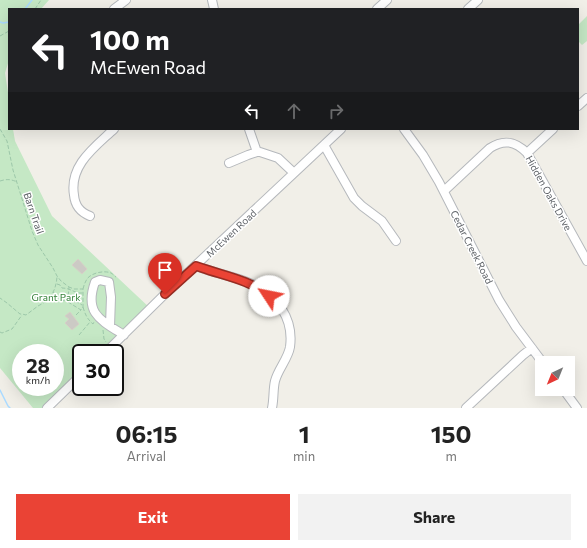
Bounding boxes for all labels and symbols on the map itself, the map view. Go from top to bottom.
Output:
street label: Hidden Oaks Drive [523,153,575,233]
street label: Barn Trail [21,191,47,235]
street label: McEwen Road [203,207,259,259]
street label: Cedar Creek Road [448,208,496,286]
pin [148,253,182,294]
position arrow [248,275,290,317]
park label: Grant Park [31,291,81,303]
speed limit sign: 30 [72,344,124,396]
north arrow [535,356,575,396]

